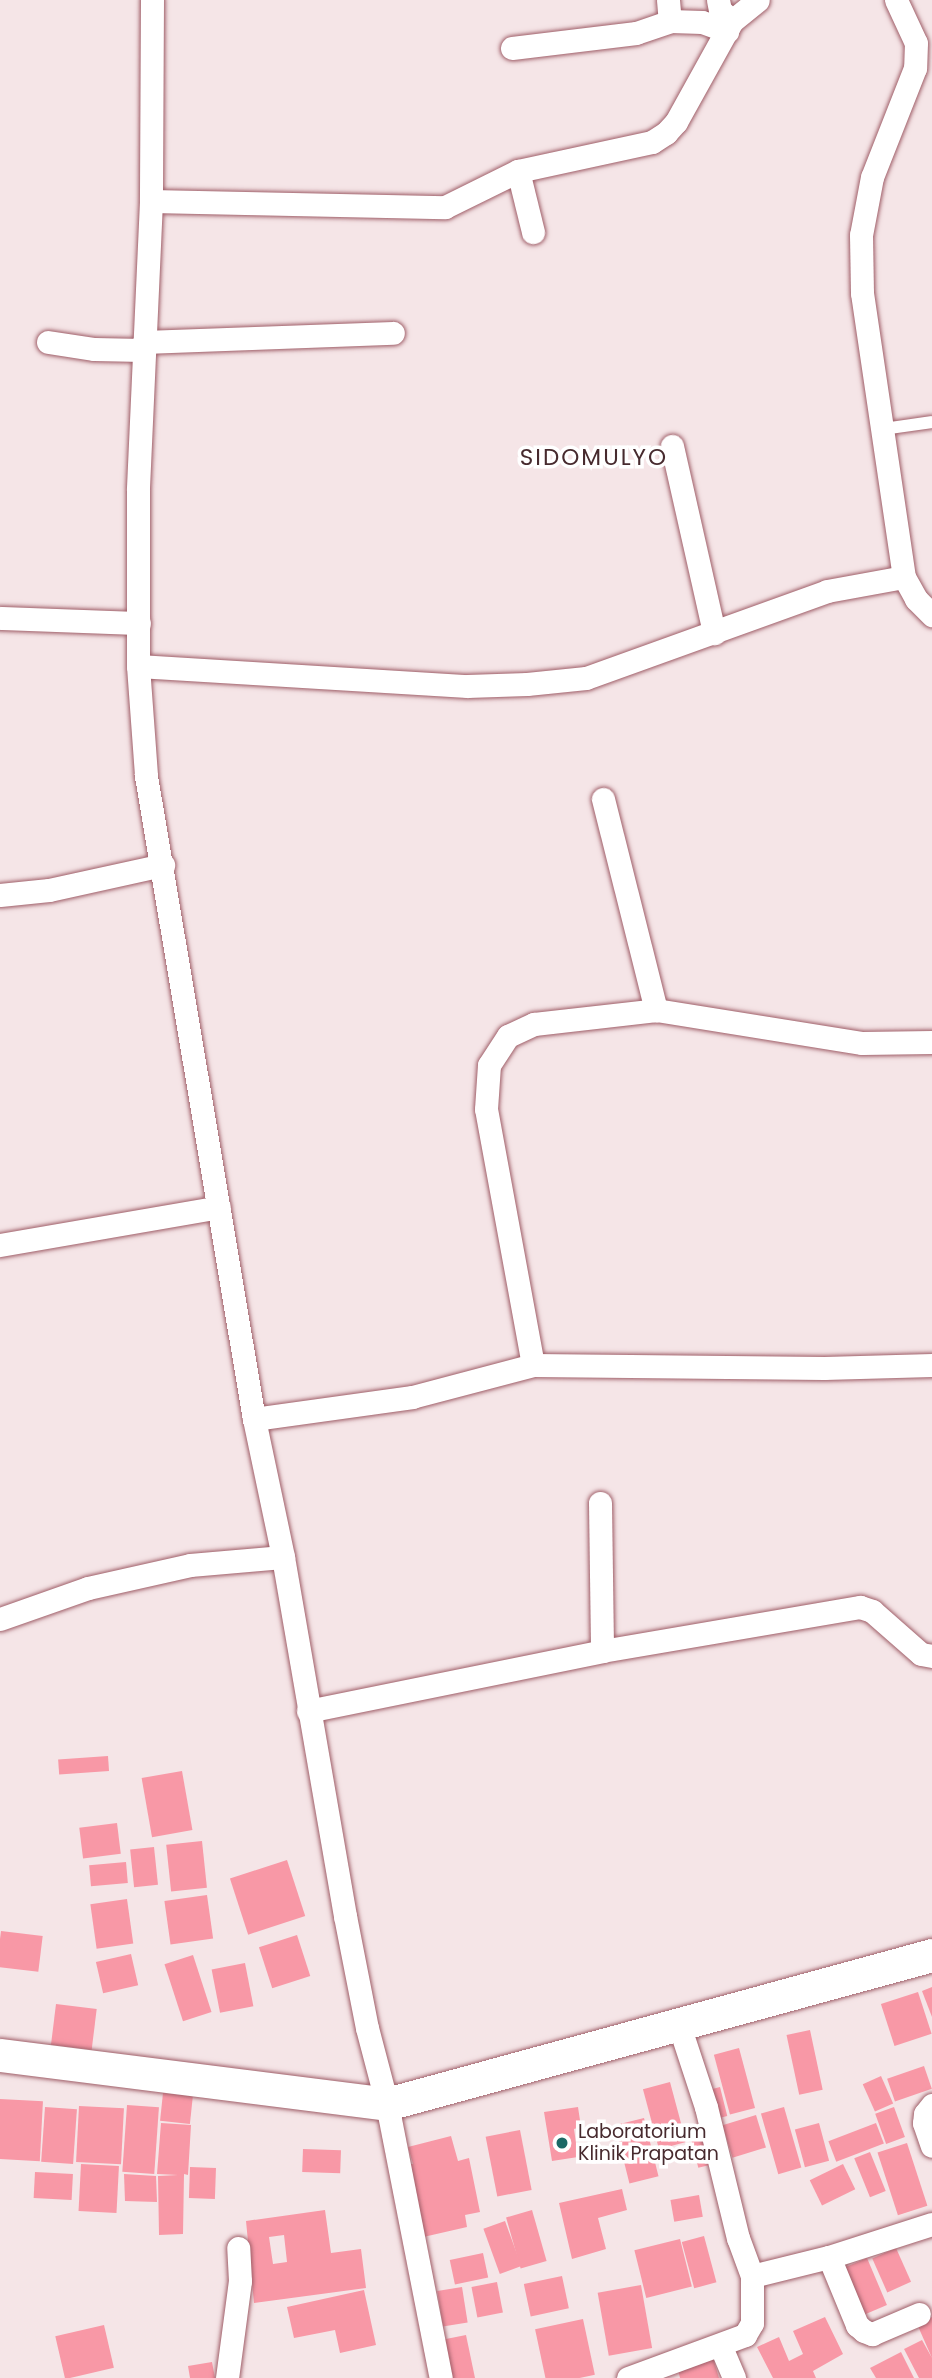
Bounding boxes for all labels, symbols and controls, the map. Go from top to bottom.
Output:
district label: SIDOMULYO [521,443,667,471]
place label: Laboratorium Klinik Prapatan [578,2121,719,2165]
marker: Laboratorium Klinik Prapatan [552,2133,572,2153]

